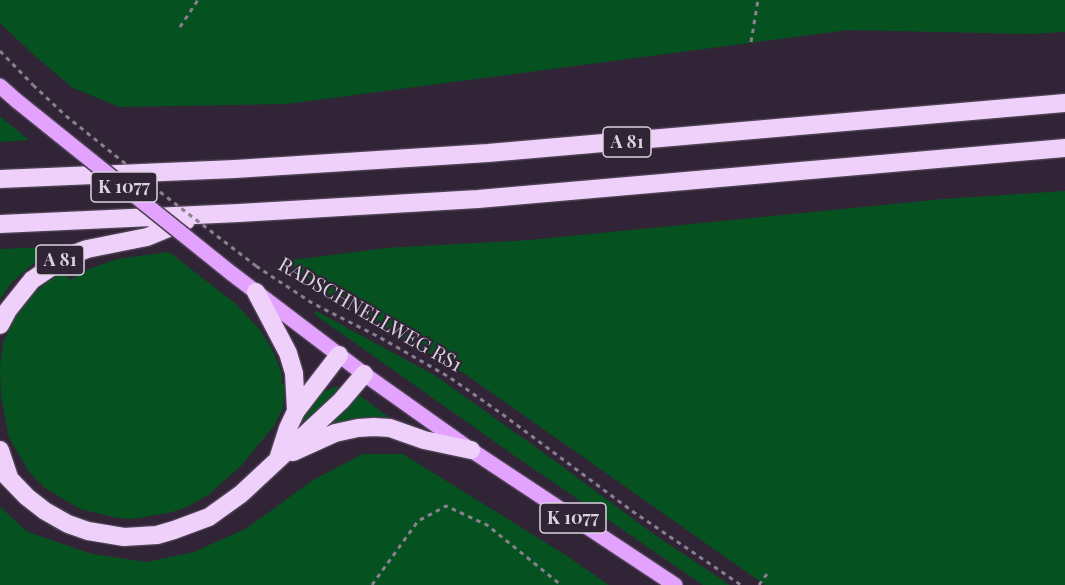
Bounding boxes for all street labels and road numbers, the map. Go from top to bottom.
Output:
road number: A 81 [603,127,651,157]
road number: K 1077 [91,172,157,202]
road number: A 81 [36,245,84,275]
street label: RADSCHNELLWEG RS1 [274,253,466,377]
road number: K 1077 [540,503,606,533]

